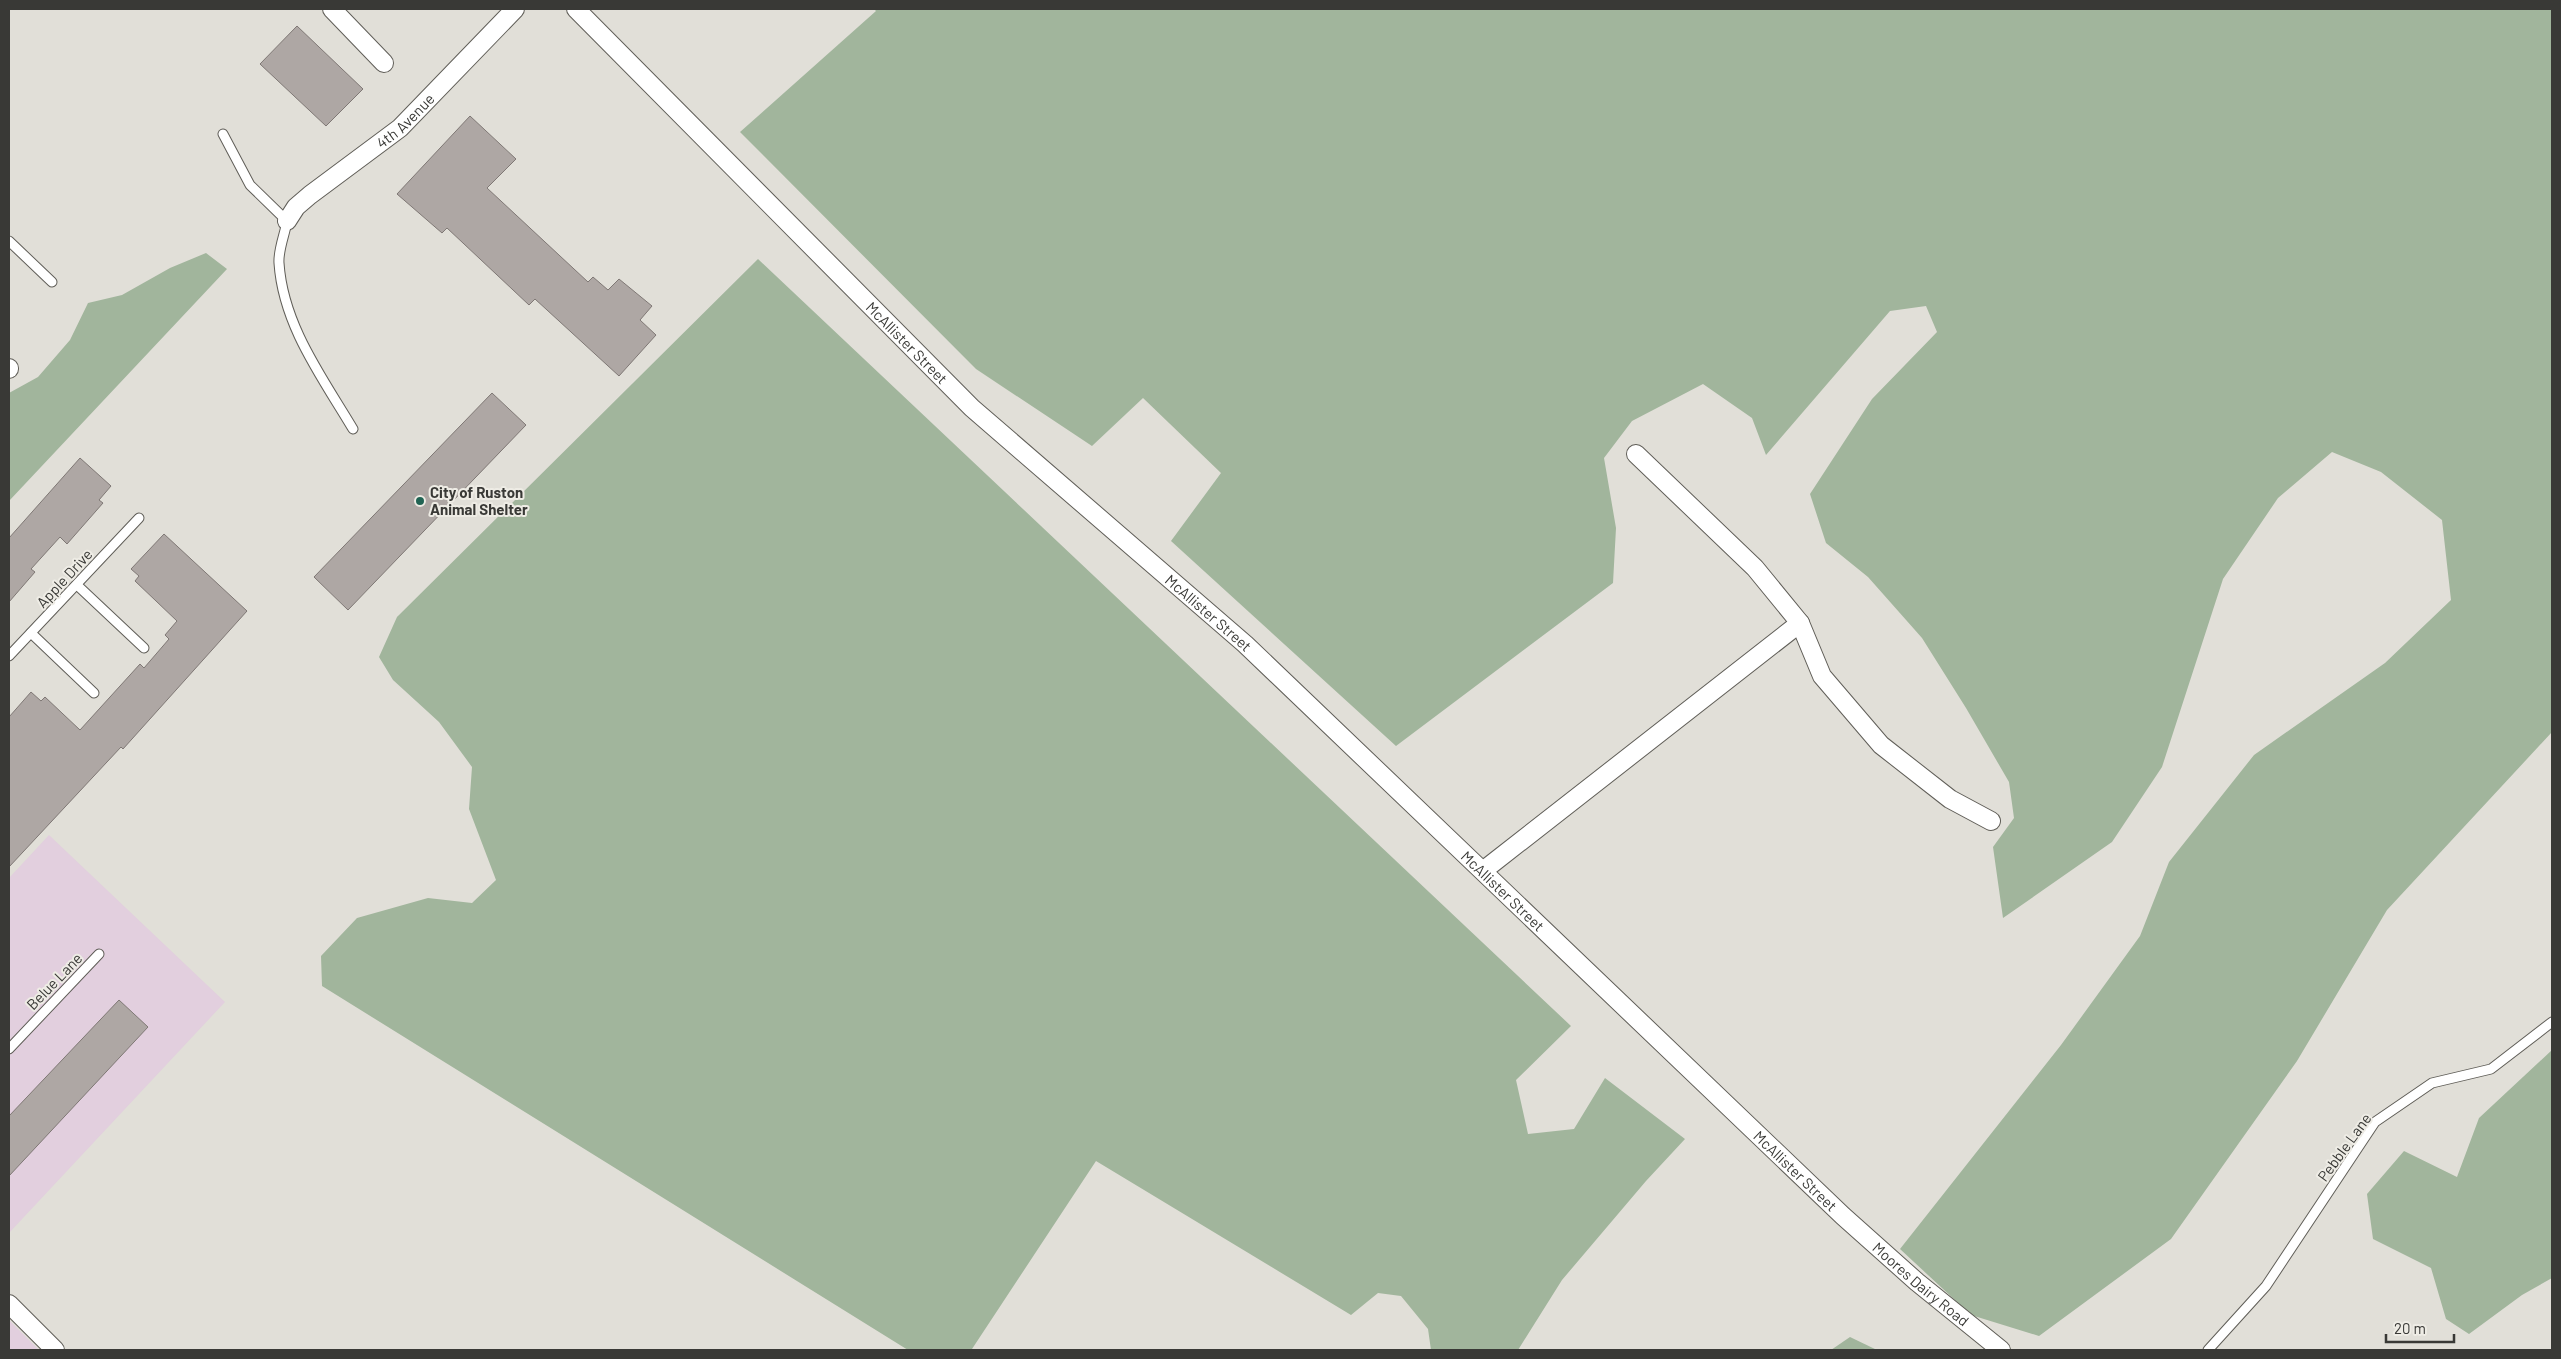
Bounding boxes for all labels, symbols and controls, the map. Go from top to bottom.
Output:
street label: 4th Avenue [373,89,438,152]
street label: McAllister Street [863,298,952,387]
place label: City of Ruston Animal Shelter [430,483,528,518]
marker: City of Ruston Animal Shelter [414,495,426,507]
street label: Apple Drive [32,545,96,611]
street label: McAllister Street [1162,570,1256,655]
street label: McAllister Street [1458,847,1548,935]
street label: Belue Lane [23,949,86,1013]
street label: Pebble Lane [2313,1110,2375,1184]
street label: McAllister Street [1750,1127,1841,1215]
street label: Moores Dairy Road [1869,1238,1973,1330]
scale bar [2386,1312,2454,1344]
text: 20 m [2394,1319,2426,1337]

